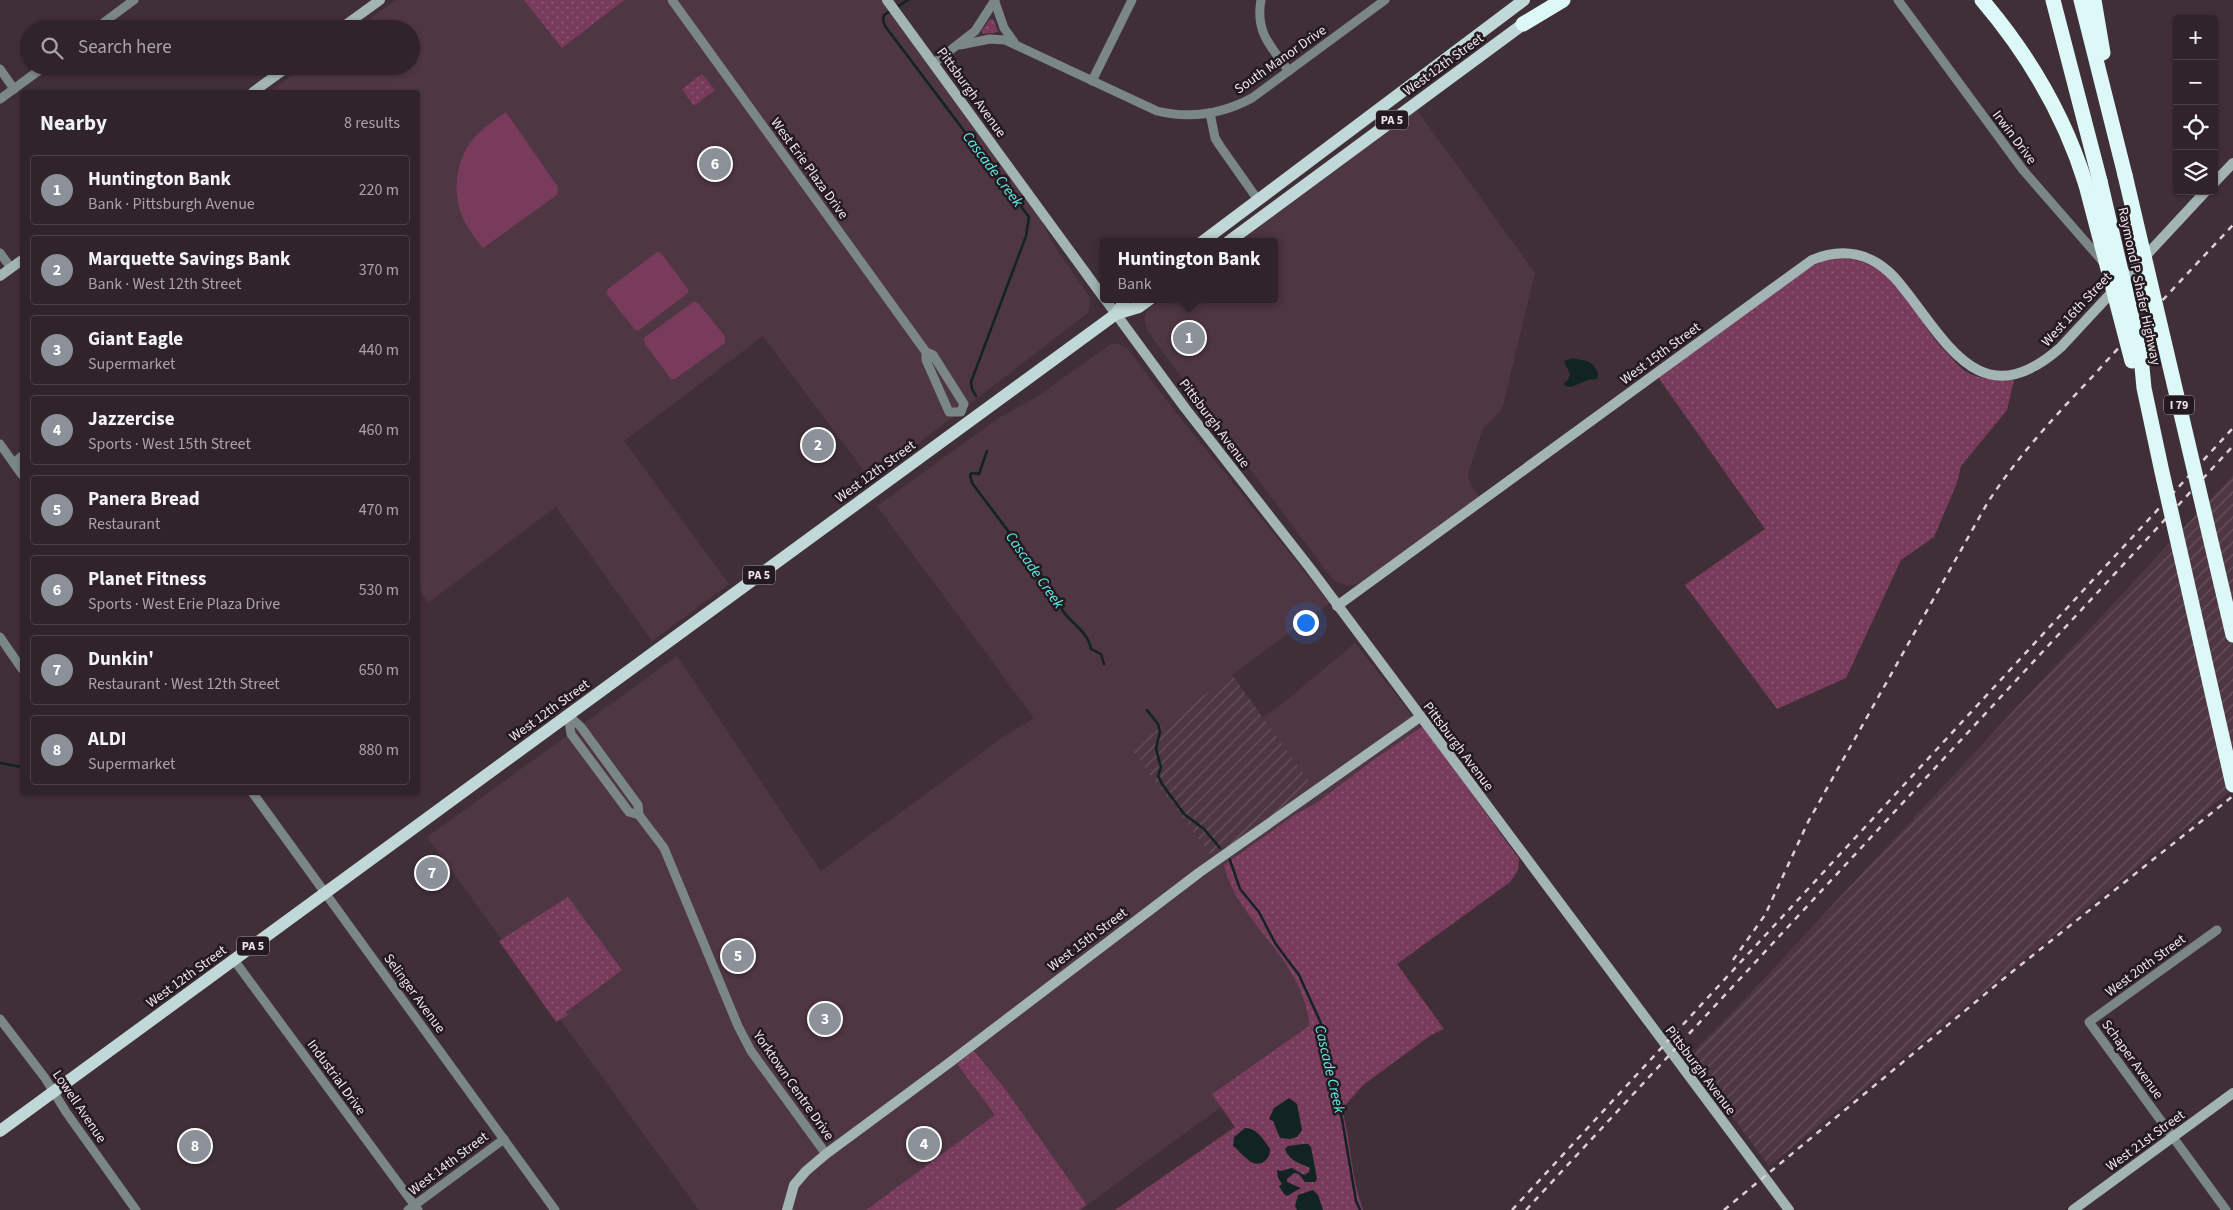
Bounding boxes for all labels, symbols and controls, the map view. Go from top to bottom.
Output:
map controls [2173,15,2218,195]
button: + [2173,15,2218,60]
search box [20,20,420,75]
street label: South Manor Drive [1230,21,1331,99]
street label: West 12th Street [1399,29,1488,101]
icon: search [38,34,66,62]
text: Search here [78,34,172,61]
street label: Pittsburgh Avenue [932,43,1011,142]
button: − [2173,60,2218,105]
button: locate [2173,105,2218,150]
street label: Irwin Drive [1987,106,2041,169]
text: Nearby [40,108,107,138]
road number: PA 5 [1376,110,1408,130]
text: 8 results [344,112,400,134]
street label: West Erie Plaza Drive [766,114,853,223]
water label: Cascade Creek [957,127,1028,212]
pin: 6 [699,145,731,183]
button: layers [2173,150,2218,195]
text: Huntington Bank [88,166,231,193]
text: 1 [53,179,61,201]
text: 220 m [359,179,399,201]
text: Bank · Pittsburgh Avenue [88,193,255,215]
street label: Raymond P Shafer Highway [2112,205,2166,368]
popup [1100,238,1278,303]
text: Marquette Savings Bank [88,246,290,273]
text: Huntington Bank [1118,246,1260,273]
text: 2 [53,259,61,281]
text: 370 m [359,259,399,281]
street label: West 16th Street [2037,268,2117,351]
text: Bank · West 12th Street [88,273,241,295]
text: Bank [1118,273,1152,295]
street label: West 15th Street [1616,318,1705,390]
pin: 1 [1173,319,1205,357]
text: Giant Eagle [88,326,183,353]
text: 3 [53,339,61,361]
text: 440 m [359,339,399,361]
text: Supermarket [88,353,175,375]
street label: Pittsburgh Avenue [1174,375,1254,472]
road number: I 79 [2164,396,2194,414]
text: Jazzercise [88,406,175,433]
text: 4 [53,419,61,441]
text: 460 m [359,419,399,441]
pin: 2 [802,426,834,464]
text: Sports · West 15th Street [88,433,251,455]
street label: West 12th Street [831,436,920,508]
text: Panera Bread [88,486,200,513]
text: 5 [53,499,61,521]
text: 470 m [359,499,399,521]
text: Restaurant [88,513,161,535]
water label: Cascade Creek [1000,528,1069,614]
text: Planet Fitness [88,566,206,593]
road number: PA 5 [743,566,775,584]
text: 6 [53,579,61,601]
text: 530 m [359,579,399,601]
text: Sports · West Erie Plaza Drive [88,593,280,615]
your location [1293,610,1319,636]
text: Dunkin' [88,646,154,673]
text: 7 [53,659,61,681]
text: 650 m [359,659,399,681]
text: Restaurant · West 12th Street [88,673,280,695]
street label: West 12th Street [505,675,594,747]
street label: Pittsburgh Avenue [1418,698,1498,795]
text: ALDI [88,726,127,753]
text: 8 [53,739,61,761]
text: 880 m [359,739,399,761]
text: Supermarket [88,753,175,775]
pin: 7 [416,854,448,892]
street label: West 15th Street [1044,903,1132,976]
street label: West 20th Street [2101,930,2190,1002]
road number: PA 5 [237,936,269,956]
pin: 5 [722,937,754,975]
street label: West 12th Street [142,941,231,1013]
street label: Selinger Avenue [379,950,450,1037]
pin: 3 [809,1000,841,1038]
street label: Schaper Avenue [2096,1016,2168,1104]
street label: Pittsburgh Avenue [1660,1022,1740,1119]
water label: Cascade Creek [1309,1023,1350,1116]
street label: Yorktown Centre Drive [747,1026,839,1145]
street label: Industrial Drive [302,1036,371,1120]
street label: Lowell Avenue [47,1066,111,1147]
street label: West 21st Street [2102,1105,2189,1176]
pin: 4 [908,1125,940,1163]
pin: 8 [179,1127,211,1165]
street label: West 14th Street [405,1127,493,1200]

